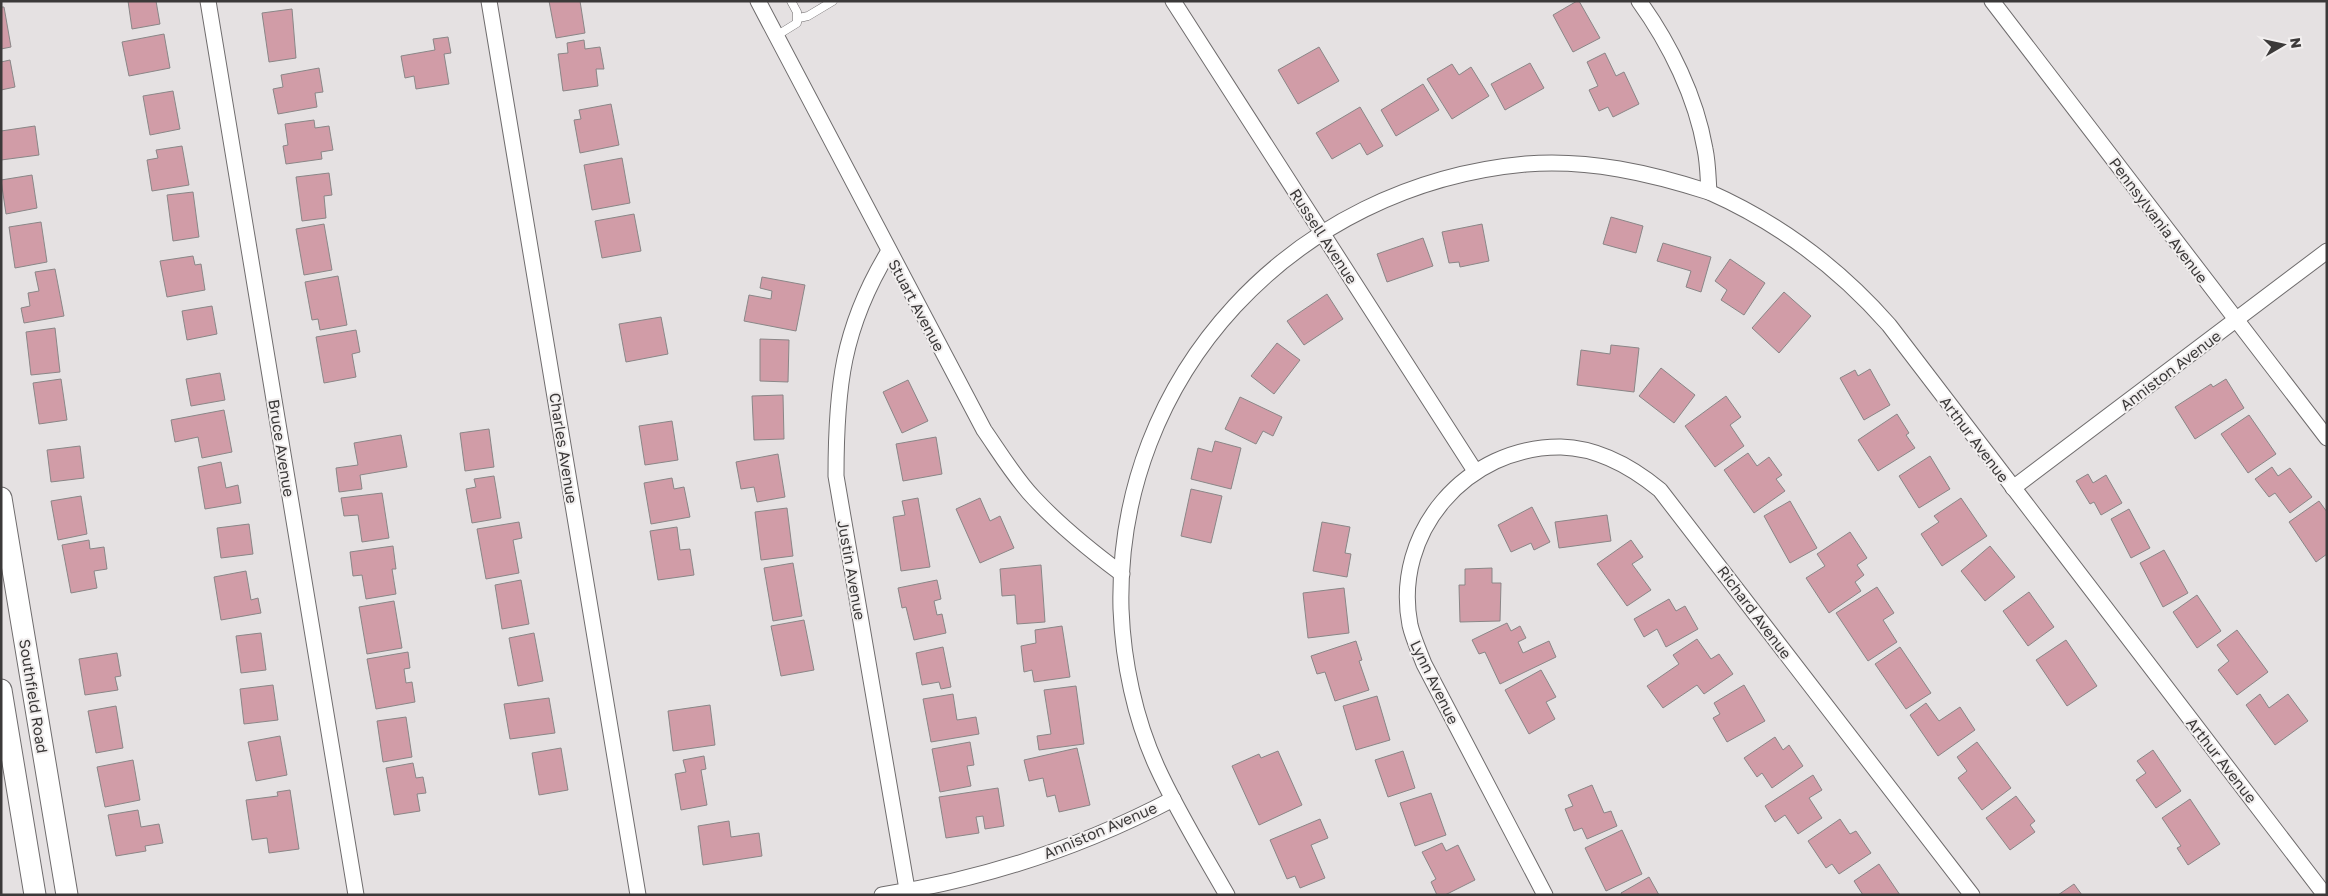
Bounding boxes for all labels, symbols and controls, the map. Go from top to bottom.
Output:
north arrow [2258,20,2308,70]
text: N [2287,36,2306,49]
street label: Pennsylvania Avenue [2106,154,2212,287]
street label: Russell Avenue [1287,185,1362,287]
street label: Stuart Avenue [885,256,949,354]
street label: Anniston Avenue [2116,326,2224,414]
street label: Charles Avenue [546,391,582,505]
street label: Arthur Avenue [1937,392,2013,486]
street label: Bruce Avenue [265,398,299,498]
street label: Justin Avenue [834,519,870,622]
street label: Richard Avenue [1714,562,1796,662]
street label: Lynn Avenue [1407,637,1463,727]
street label: Southfield Road [16,638,52,754]
street label: Arthur Avenue [2183,714,2261,806]
street label: Anniston Avenue [1041,798,1160,862]

